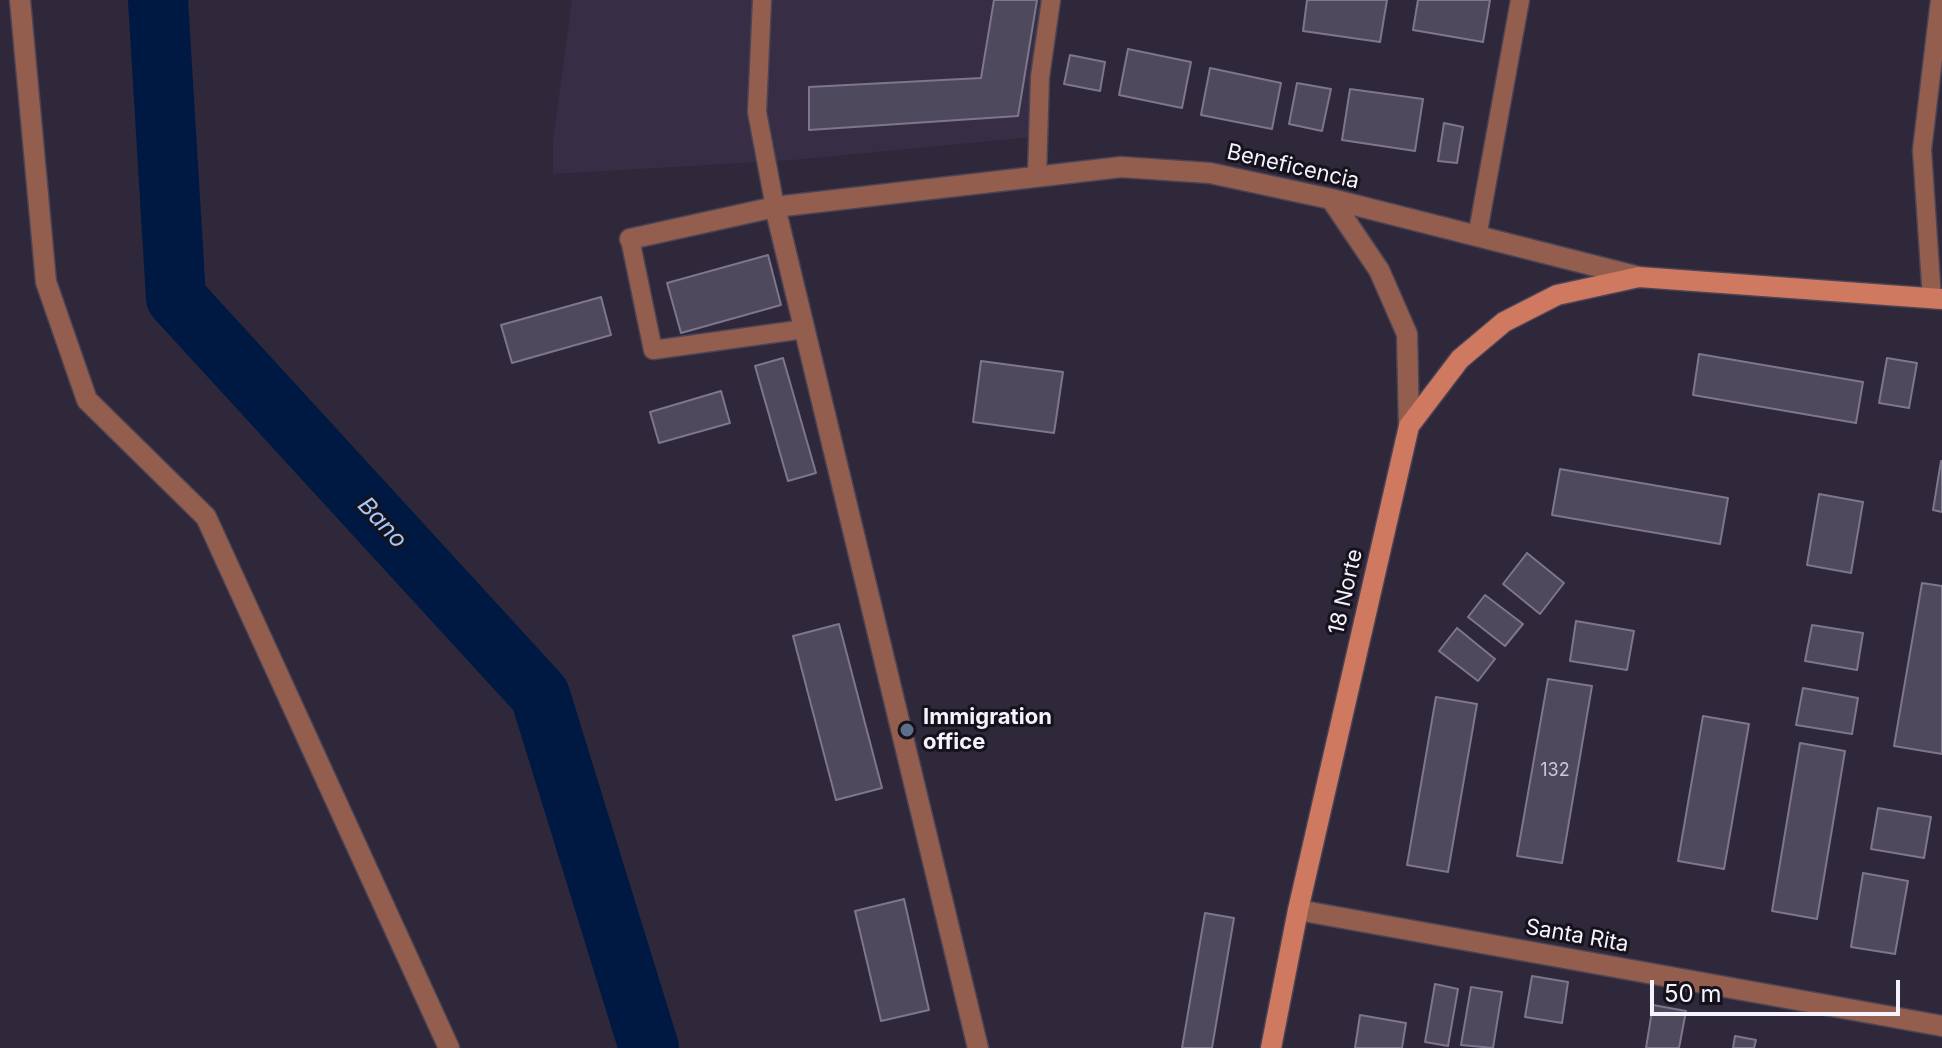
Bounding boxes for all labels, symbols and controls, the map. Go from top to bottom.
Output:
street label: Beneficencia [1224,139,1362,195]
water label: Bano [351,492,413,554]
street label: 18 Norte [1323,547,1369,637]
place label: Immigration office [923,704,1052,756]
marker: Immigration office [898,721,916,739]
house number: 132 [1540,760,1570,782]
street label: Santa Rita [1523,914,1631,958]
scale bar [1654,964,1904,1014]
text: 50 m [1664,979,1722,1008]

